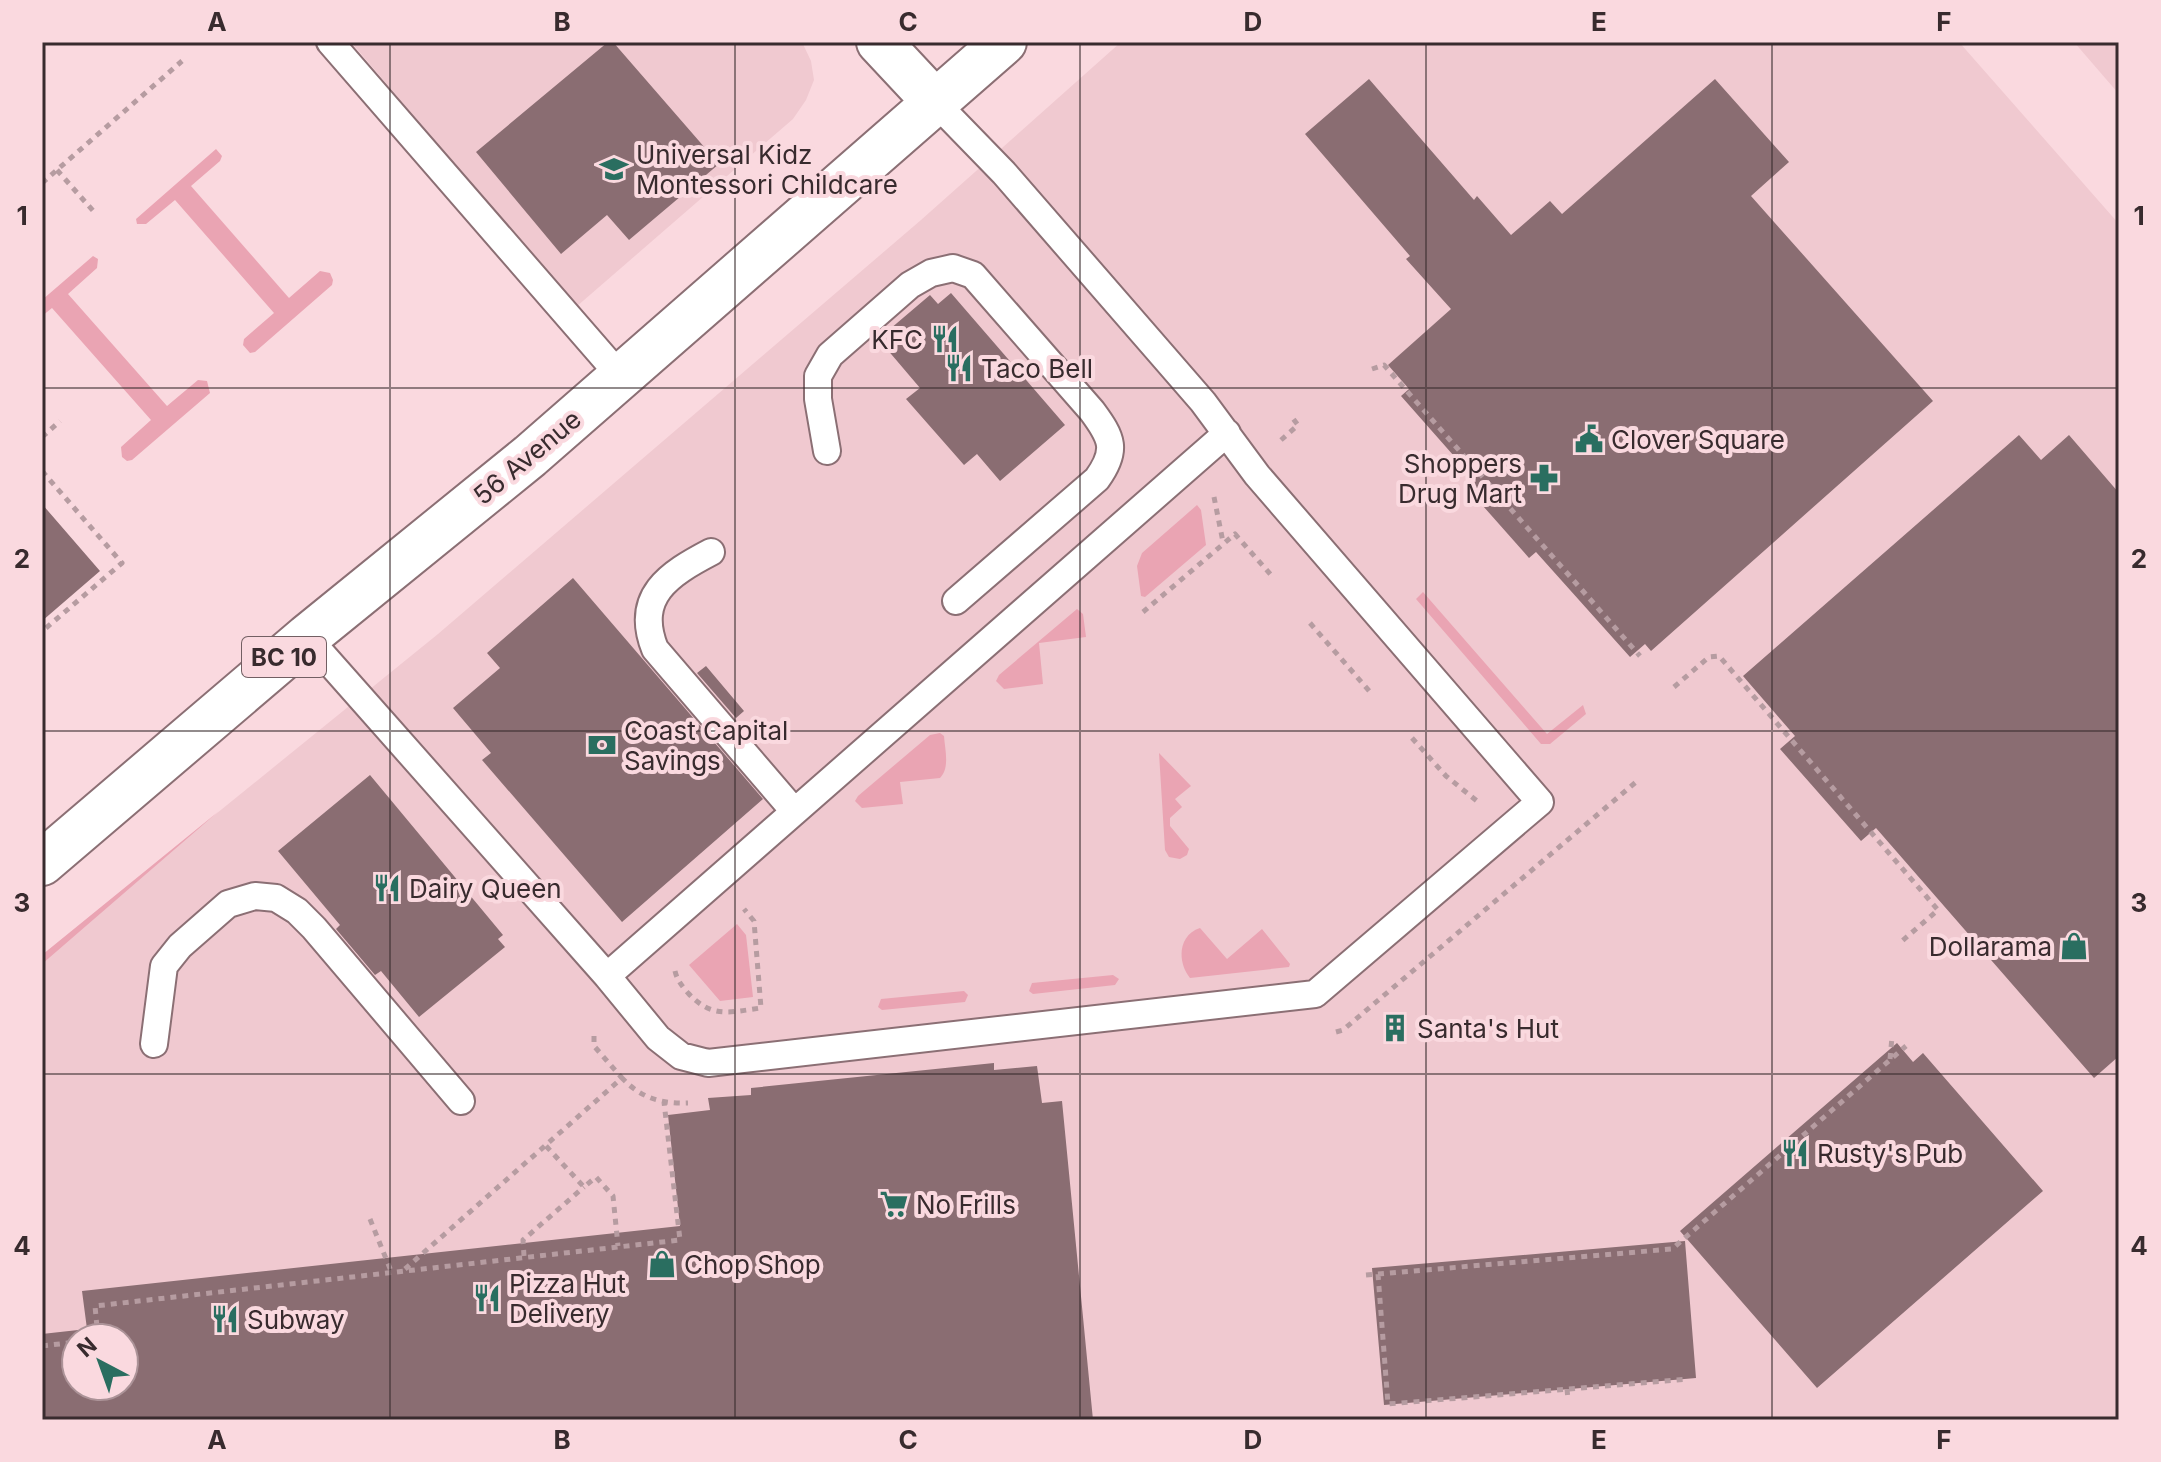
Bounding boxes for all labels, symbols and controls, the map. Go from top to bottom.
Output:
text: A [207,6,227,37]
text: B [553,6,571,37]
text: C [898,6,918,37]
text: D [1244,6,1262,37]
text: E [1591,6,1607,37]
text: F [1936,6,1952,37]
place label: Universal Kidz Montessori Childcare [636,139,898,200]
school or university icon: Universal Kidz Montessori Childcare [599,154,629,184]
text: 1 [16,200,28,231]
text: 1 [2133,200,2145,231]
place label: KFC [871,324,923,355]
restaurant icon: KFC [930,324,960,354]
restaurant icon: Taco Bell [944,353,974,383]
place label: Taco Bell [981,353,1093,384]
street label: 56 Avenue [467,403,587,511]
public building icon: Clover Square [1574,424,1604,454]
place label: Clover Square [1611,424,1785,455]
place label: Shoppers Drug Mart [1398,448,1522,509]
pharmacy icon: Shoppers Drug Mart [1529,463,1559,493]
text: 2 [14,543,30,574]
text: 2 [2131,543,2147,574]
road number: BC 10 [242,637,326,677]
place label: Coast Capital Savings [624,715,788,776]
bank icon: Coast Capital Savings [587,730,617,760]
restaurant icon: Dairy Queen [372,873,402,903]
place label: Dairy Queen [409,873,562,904]
text: 3 [14,887,30,918]
text: 3 [2131,887,2147,918]
place label: Dollarama [1929,931,2052,962]
shop icon: Dollarama [2059,931,2089,961]
building icon: Santa's Hut [1380,1013,1410,1043]
place label: Santa's Hut [1417,1013,1559,1044]
restaurant icon: Rusty's Pub [1780,1138,1810,1168]
place label: Rusty's Pub [1817,1138,1963,1169]
supermarket icon: No Frills [879,1189,909,1219]
place label: No Frills [916,1189,1016,1220]
text: 4 [13,1230,31,1261]
text: 4 [2130,1230,2148,1261]
shop icon: Chop Shop [647,1249,677,1279]
place label: Chop Shop [684,1249,821,1280]
place label: Pizza Hut Delivery [509,1268,626,1329]
restaurant icon: Pizza Hut Delivery [472,1283,502,1313]
restaurant icon: Subway [210,1304,240,1334]
place label: Subway [247,1304,345,1335]
north arrow [60,1322,140,1402]
text: N [72,1332,102,1362]
text: A [207,1424,227,1455]
text: B [553,1424,571,1455]
text: C [898,1424,918,1455]
text: D [1244,1424,1262,1455]
text: E [1591,1424,1607,1455]
text: F [1936,1424,1952,1455]

